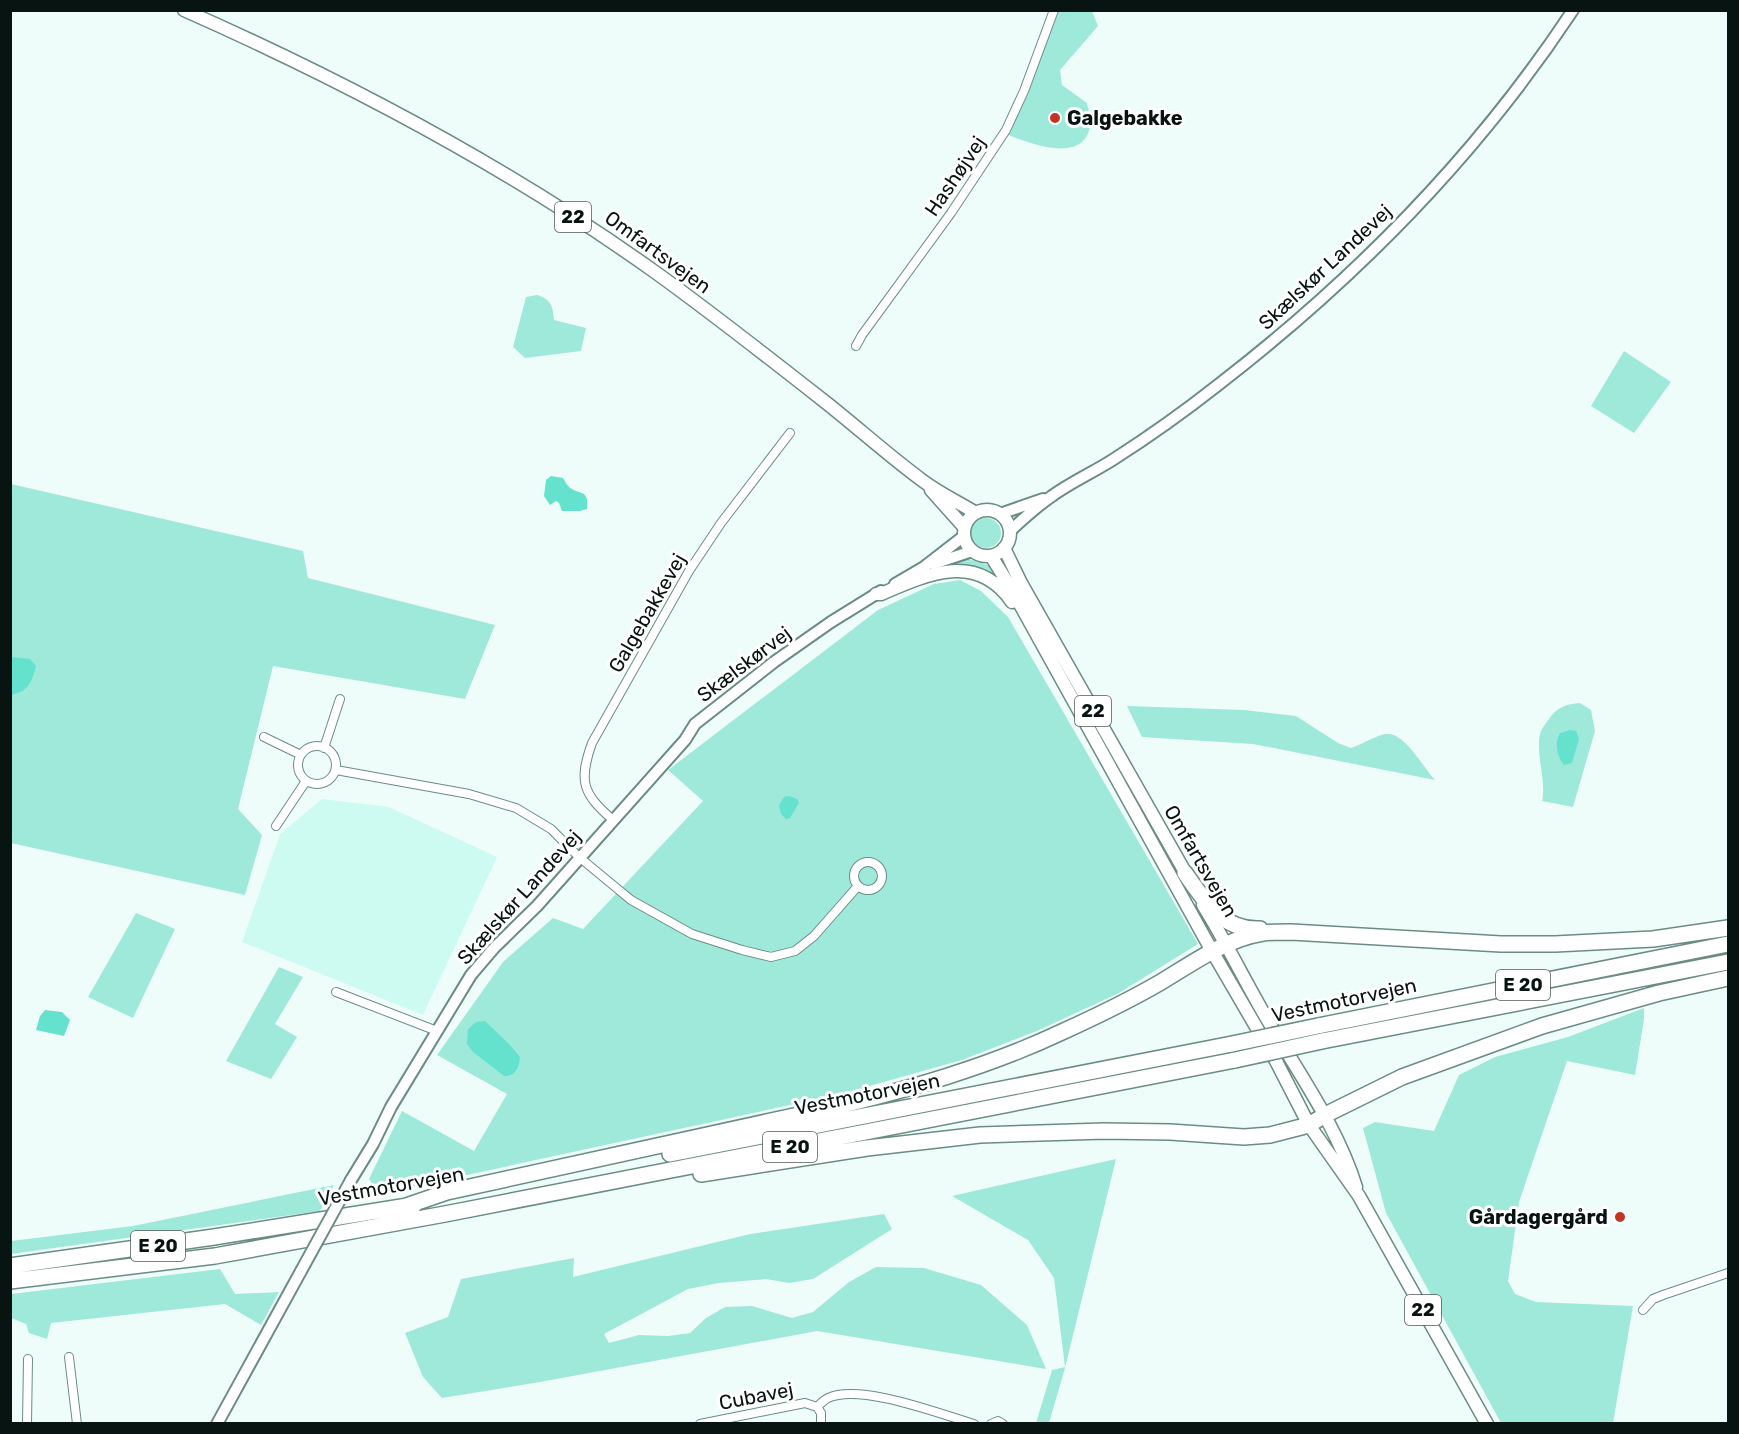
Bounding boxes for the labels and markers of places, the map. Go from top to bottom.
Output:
place label: Galgebakke [1067,106,1183,130]
marker: Galgebakke [1048,111,1062,125]
place label: Gårdagergård [1469,1205,1608,1229]
marker: Gårdagergård [1613,1210,1627,1224]

